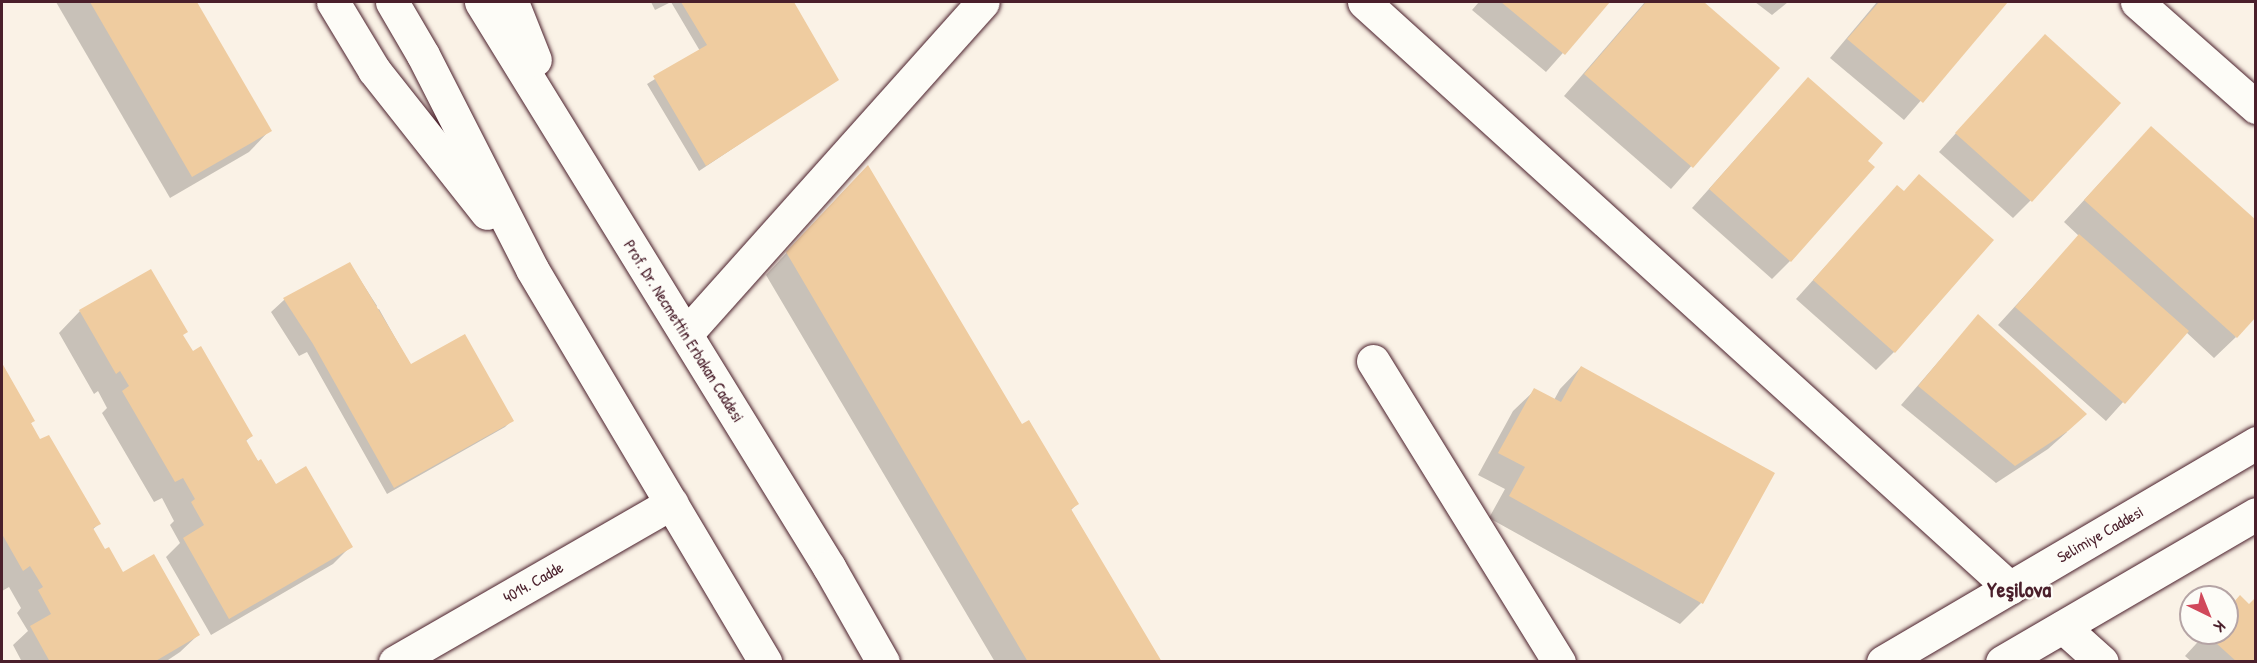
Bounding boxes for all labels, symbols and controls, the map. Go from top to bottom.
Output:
street label: Prof. Dr. Necmettin Erbakan Caddesi [620,236,748,426]
street label: Selimiye Caddesi [2053,502,2147,566]
street label: 4014. Cadde [500,557,566,607]
district label: Yeşilova [1987,577,2051,603]
north arrow [2179,585,2239,645]
text: K [2209,616,2230,638]

